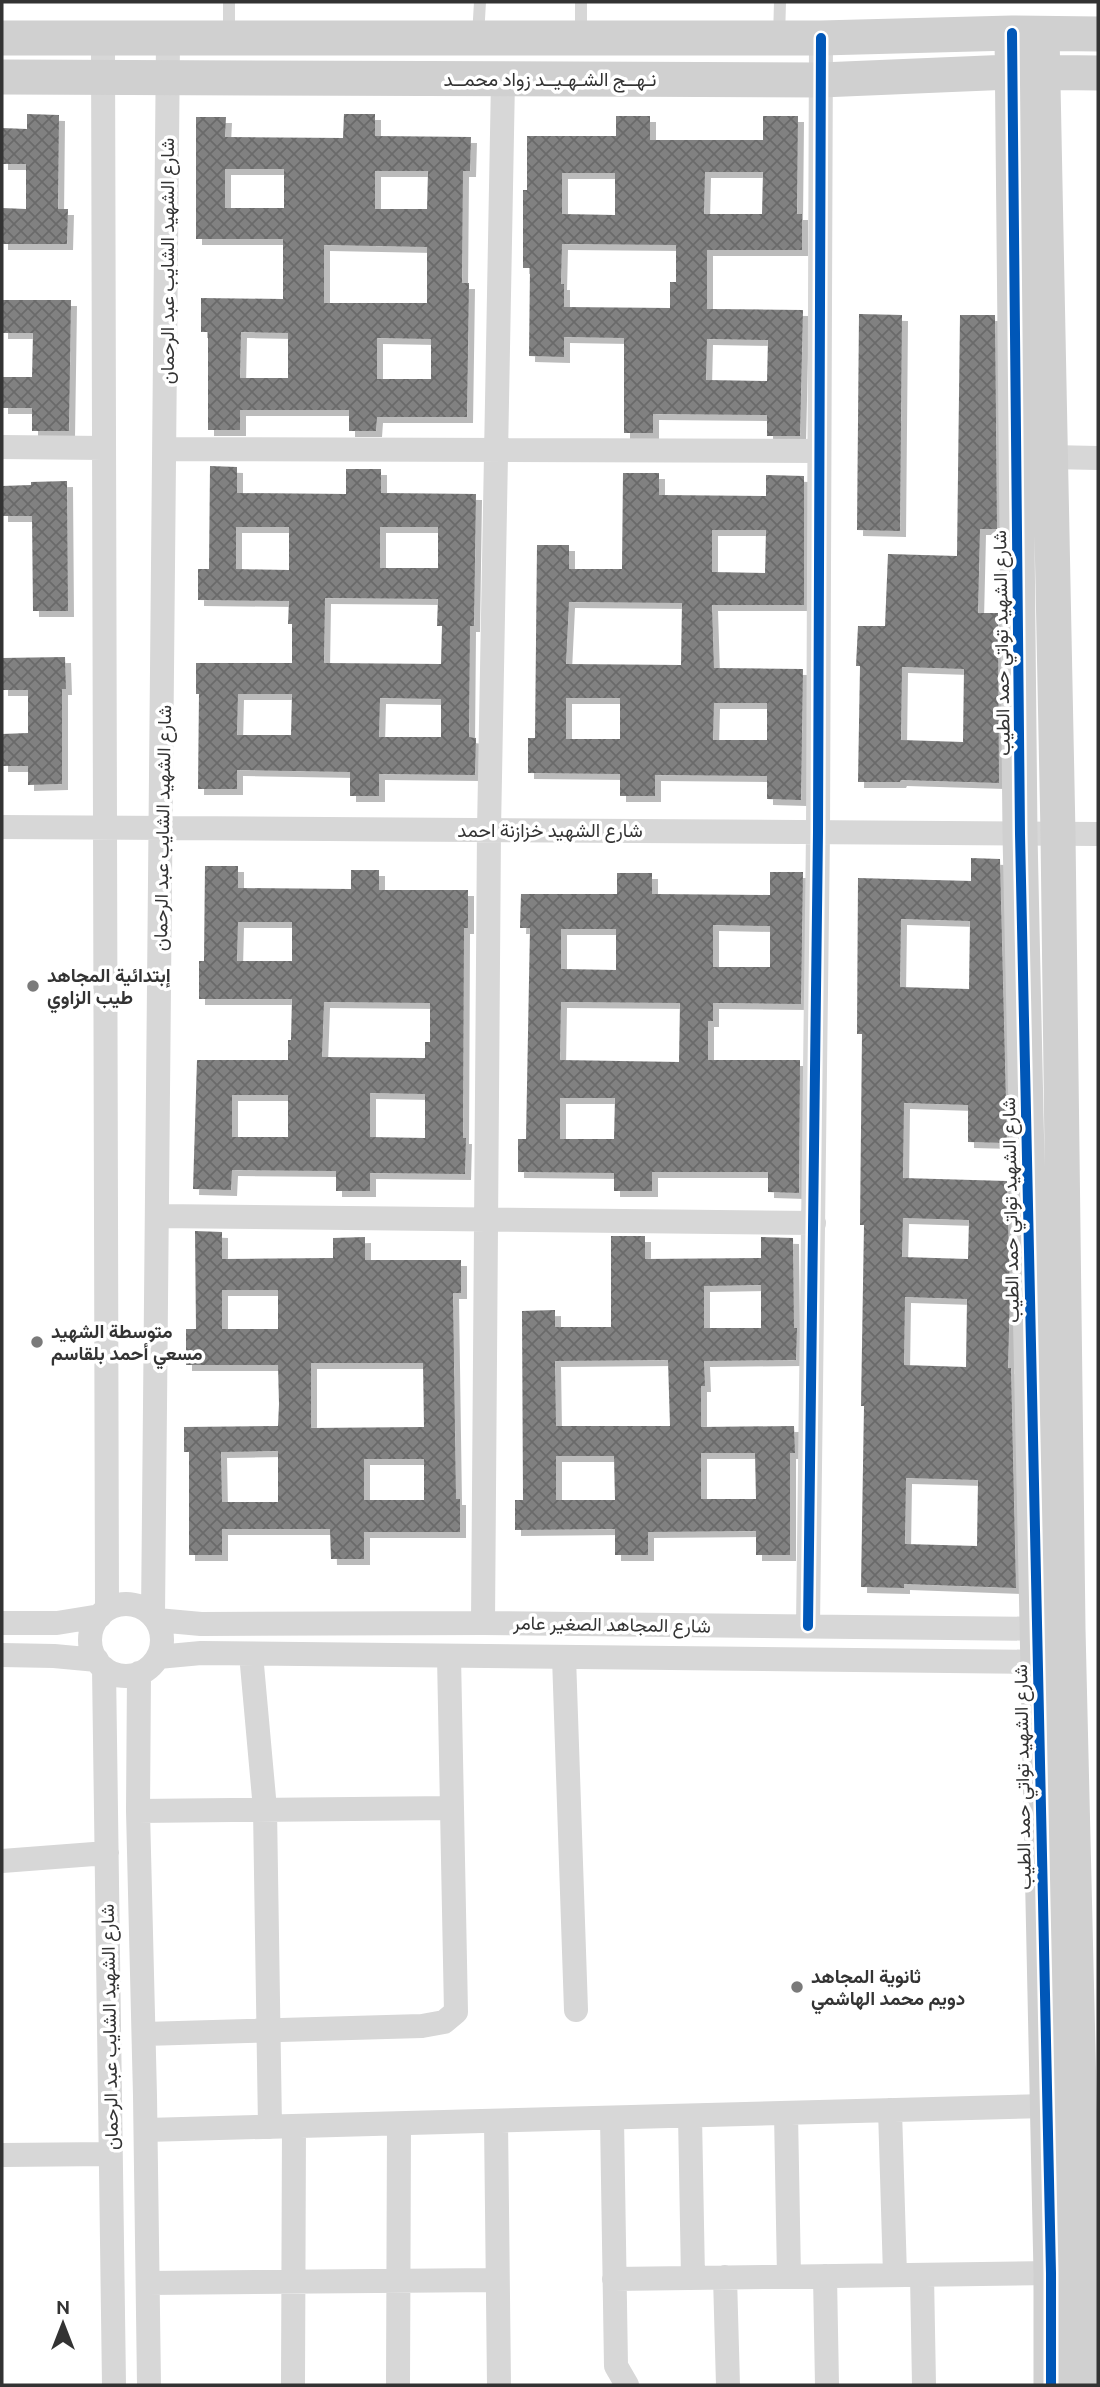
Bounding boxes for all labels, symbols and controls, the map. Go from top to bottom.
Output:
street label: نـهــج الشـهـيــد زواد محمــد [444,68,656,93]
street label: شارع الشهيد الشايب عبد الرحمان [156,138,180,384]
street label: شارع الشهيد تواتي حمد الطيب [988,530,1019,756]
street label: شارع الشهيد الشايب عبد الرحمان [149,705,177,951]
street label: شارع الشهيد خزازنة احمد [457,819,643,843]
place label: إبتدائية المجاهد طيب الزاوي [47,964,171,1014]
marker: إبتدائية المجاهد طيب الزاوي [25,978,41,994]
street label: شارع الشهيد تواتي حمد الطيب [997,1097,1028,1323]
place label: متوسطة الشهيد مسعي أحمد بلقاسم [51,1320,203,1370]
marker: متوسطة الشهيد مسعي أحمد بلقاسم [29,1334,45,1350]
street label: شارع المجاهد الصغير عامر [512,1611,711,1639]
street label: شارع الشهيد تواتي حمد الطيب [1009,1664,1040,1890]
street label: شارع الشهيد الشايب عبد الرحمان [96,1904,124,2150]
place label: ثانوية المجاهد دويم محمد الهاشمي [811,1965,965,2015]
marker: ثانوية المجاهد دويم محمد الهاشمي [789,1979,805,1995]
north arrow [28,2289,98,2359]
text: N [56,2296,70,2318]

